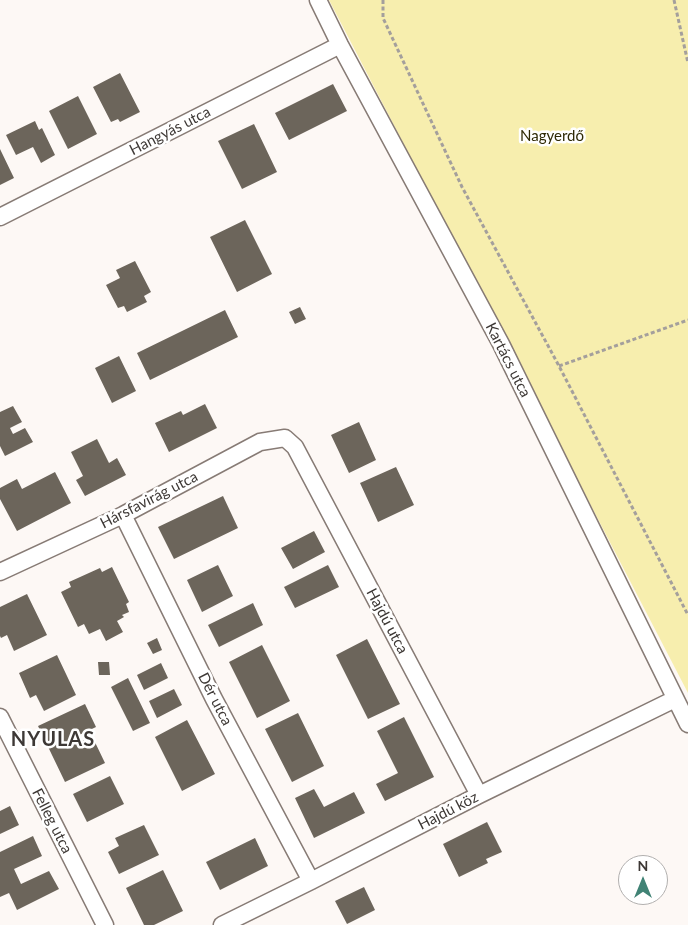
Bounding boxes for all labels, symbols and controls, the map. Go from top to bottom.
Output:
street label: Hangyás utca [126,103,214,159]
park label: Nagyerdő [520,127,584,145]
street label: Kartács utca [481,320,535,400]
street label: Hársfavirág utca [97,468,201,532]
street label: Hajdú utca [362,585,412,657]
street label: Dér utca [194,670,236,728]
district label: NYULAS [10,728,96,752]
street label: Felleg utca [28,785,76,857]
street label: Hajdú köz [415,788,481,834]
north arrow [618,855,668,905]
text: N [638,857,648,874]

